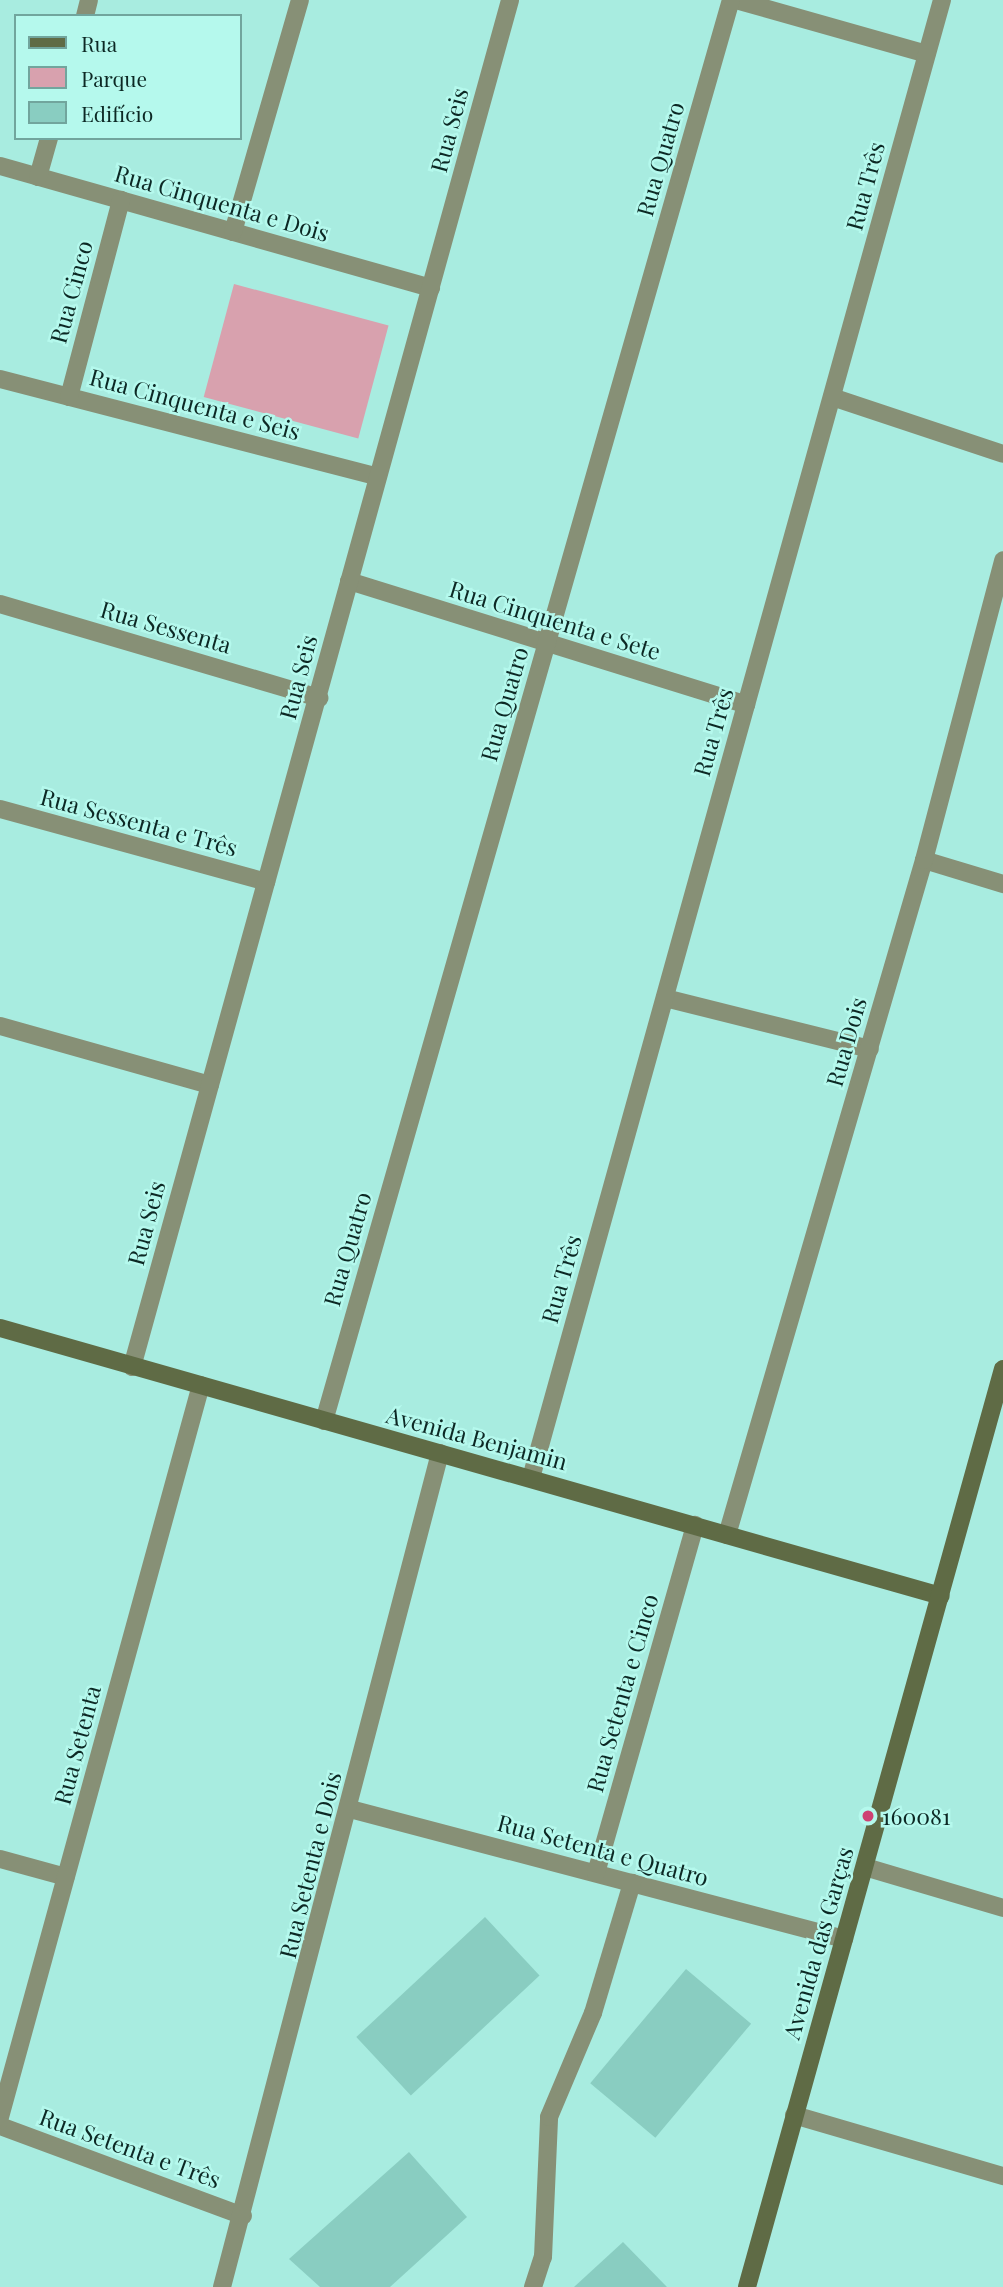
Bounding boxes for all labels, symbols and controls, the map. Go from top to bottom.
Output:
legend [14,14,242,140]
text: Rua [81,29,117,57]
text: Parque [81,64,147,92]
street label: Rua Seis [424,85,474,175]
text: Edifício [81,99,153,127]
street label: Rua Quatro [630,99,690,219]
street label: Rua Três [840,138,890,234]
street label: Rua Cinquenta e Dois [111,159,333,247]
street label: Rua Cinco [44,237,98,347]
street label: Rua Cinquenta e Seis [87,363,303,445]
street label: Rua Cinquenta e Sete [446,575,664,665]
street label: Rua Sessenta [97,595,235,659]
street label: Rua Seis [273,632,323,722]
street label: Rua Quatro [474,644,534,764]
street label: Rua Três [687,684,739,780]
street label: Rua Sessenta e Três [37,782,241,862]
street label: Rua Dois [820,994,872,1090]
street label: Rua Seis [121,1178,171,1268]
street label: Rua Quatro [317,1189,377,1309]
street label: Rua Três [535,1231,587,1327]
street label: Avenida Benjamin [383,1401,571,1475]
street label: Rua Setenta e Cinco [580,1590,664,1796]
street label: Rua Setenta [48,1682,106,1808]
street label: Rua Setenta e Dois [273,1769,347,1961]
place label: 160081 [882,1802,950,1830]
street label: Rua Setenta e Quatro [494,1808,712,1892]
marker: 160081 [860,1808,876,1824]
street label: Avenida das Garças [777,1843,859,2043]
street label: Rua Setenta e Três [35,2102,225,2194]

